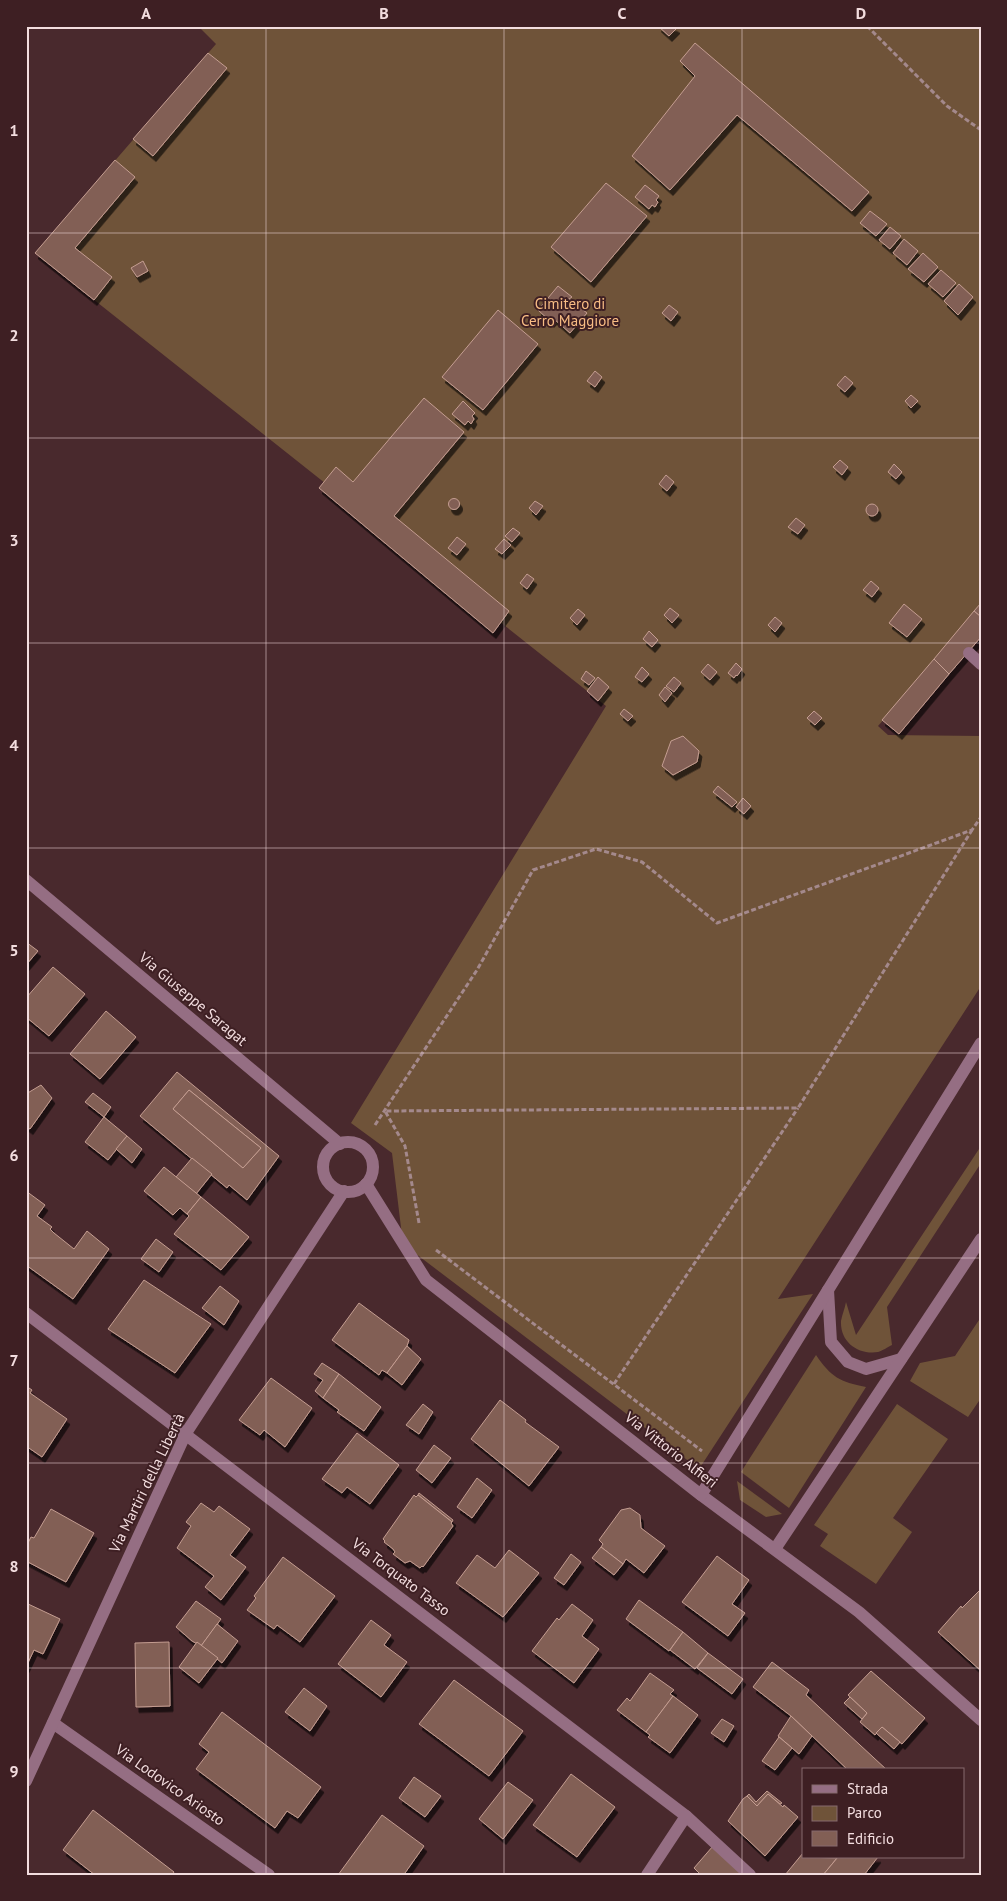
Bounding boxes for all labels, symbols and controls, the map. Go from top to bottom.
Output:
text: A [141,3,151,23]
text: B [379,3,389,23]
text: C [618,3,627,23]
text: D [856,3,866,23]
text: 1 [9,120,19,140]
park label: Cimitero di Cerro Maggiore [521,294,619,330]
text: 2 [9,325,19,345]
text: 3 [9,530,19,550]
text: 4 [9,735,19,755]
text: 5 [9,940,19,960]
street label: Via Giuseppe Saragat [135,947,251,1049]
text: 6 [9,1145,19,1165]
text: 7 [9,1350,19,1370]
street label: Via Vittorio Alfieri [620,1407,722,1492]
street label: Via Martiri della Libertà [104,1410,189,1556]
street label: Via Torquato Tasso [348,1533,454,1620]
text: 8 [9,1556,19,1576]
street label: Via Lodovico Ariosto [111,1739,229,1829]
text: 9 [9,1761,19,1781]
legend [802,1768,964,1858]
text: Strada [847,1779,888,1798]
text: Parco [847,1803,882,1822]
text: Edificio [847,1829,894,1848]

